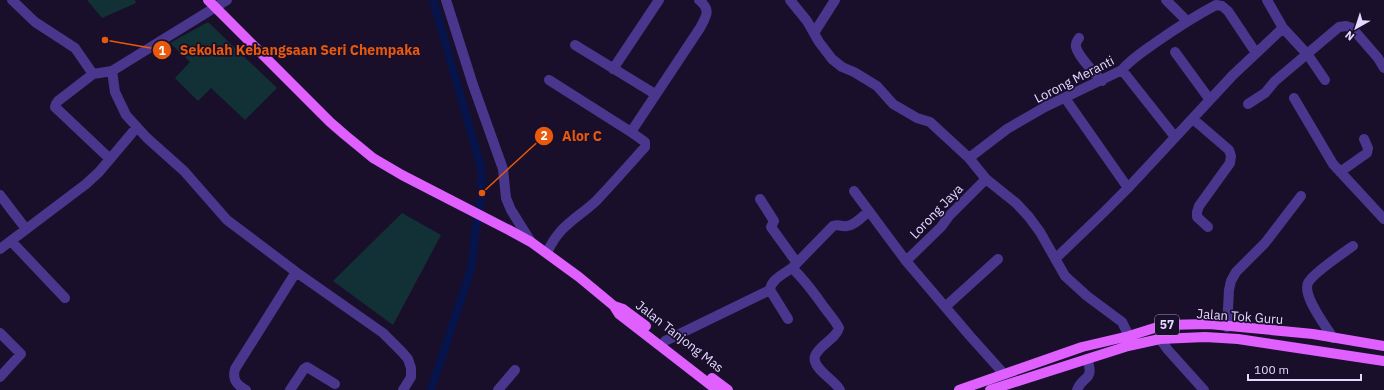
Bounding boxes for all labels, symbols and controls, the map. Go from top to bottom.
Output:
north arrow [1336,8,1376,48]
text: N [1342,28,1357,44]
callout: Sekolah Kebangsaan Seri Chempaka [152,37,428,63]
text: Sekolah Kebangsaan Seri Chempaka [180,41,420,59]
text: 1 [158,43,166,58]
street label: Lorong Meranti [1031,52,1117,107]
callout: Alor C [534,123,610,149]
text: Alor C [562,127,602,145]
text: 2 [540,128,548,143]
street label: Lorong Jaya [906,180,967,242]
street label: Jalan Tanjong Mas [632,297,727,376]
street label: Jalan Tok Guru [1196,305,1284,328]
road number: 57 [1155,315,1179,335]
scale bar [1248,356,1361,382]
text: 100 m [1254,362,1289,377]

